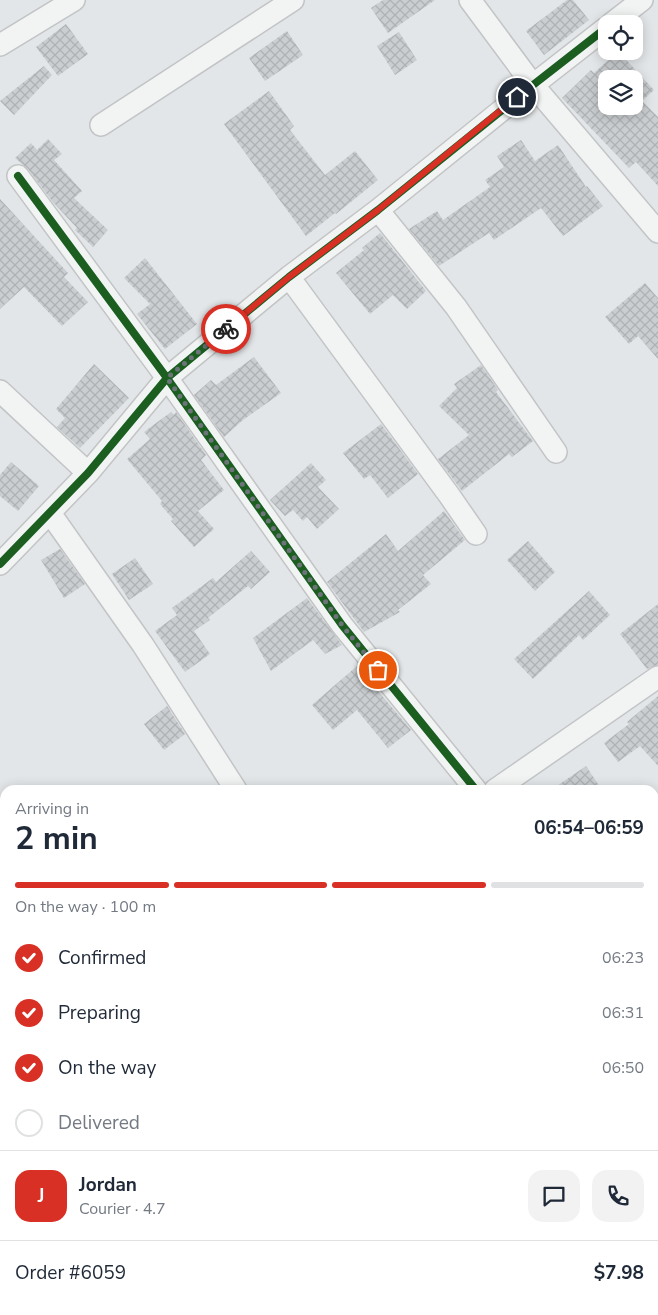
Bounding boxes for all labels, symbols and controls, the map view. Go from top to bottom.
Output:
map controls [598,15,643,115]
button: locate [598,15,643,60]
button: layers [598,70,643,115]
pin [496,76,538,118]
icon: home [503,83,531,111]
courier [201,304,251,354]
icon: bike [212,315,240,343]
pin [357,649,399,691]
icon: bag [364,656,392,684]
text: Arriving in [15,798,89,820]
text: 06:54–06:59 [534,815,644,841]
text: 2 min [15,817,98,860]
text: On the way · 100 m [15,896,156,918]
icon: check [15,944,43,972]
text: Confirmed [58,945,146,971]
text: 06:23 [602,947,644,969]
icon: check [15,999,43,1027]
text: Preparing [58,1000,141,1026]
text: 06:31 [602,1002,644,1024]
icon: check [15,1054,43,1082]
text: On the way [58,1055,156,1081]
text: 06:50 [602,1057,644,1079]
text: Delivered [58,1110,140,1136]
button: chat [528,1170,580,1222]
button: phone [592,1170,644,1222]
text: Jordan [79,1172,137,1198]
text: J [38,1183,44,1209]
text: Courier · 4.7 [79,1198,165,1220]
text: Order #6059 [15,1260,126,1286]
text: $7.98 [594,1260,644,1286]

